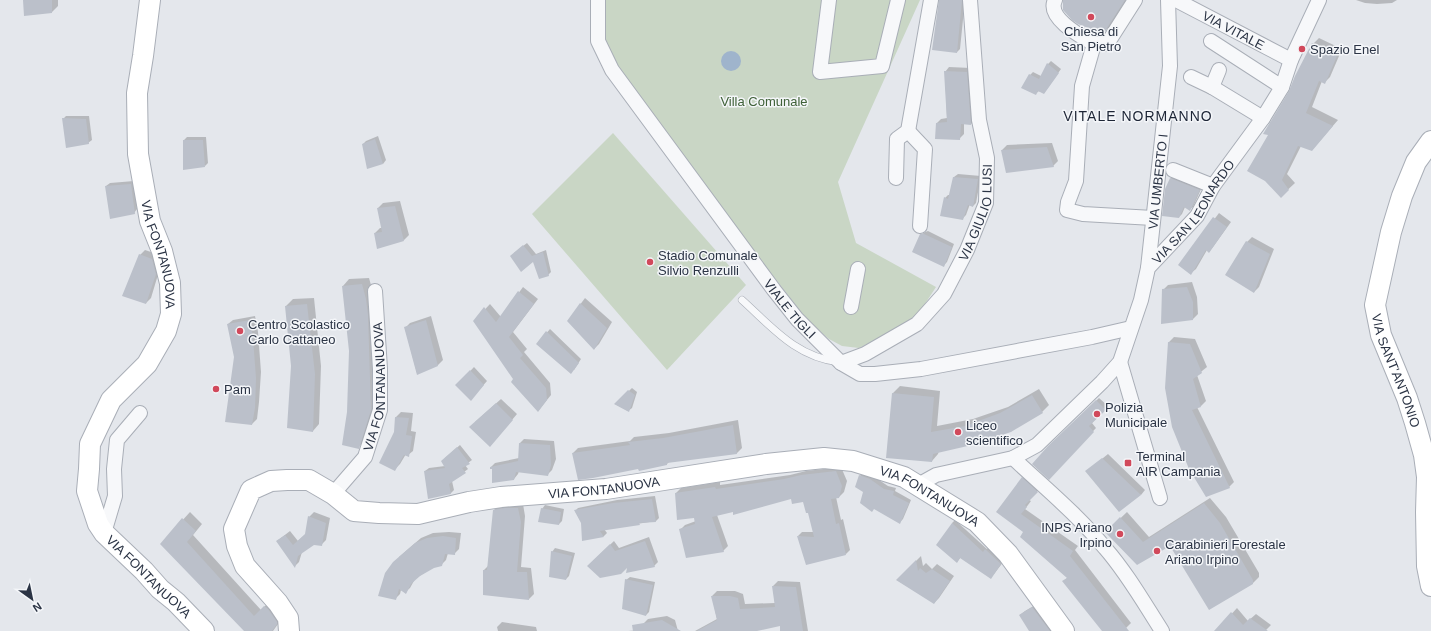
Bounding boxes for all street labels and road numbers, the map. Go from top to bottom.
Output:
street label: VIA VITALE [1200,8,1267,53]
street label: VIA UMBERTO I [1145,133,1171,230]
street label: VIA SAN LEONARDO [1149,157,1238,267]
street label: VIA GIULIO LUSI [956,164,995,263]
street label: VIA FONTANUOVA [138,199,178,309]
street label: VIALE TIGLI [761,276,819,342]
street label: VIA SANT'ANTONIO [1369,312,1423,429]
street label: VIA FONTANANUOVA [360,321,388,453]
street label: VIA FONTANUOVA [878,463,982,530]
street label: VIA FONTANUOVA [548,474,661,501]
street label: VIA FONTANUOVA [103,532,194,621]

